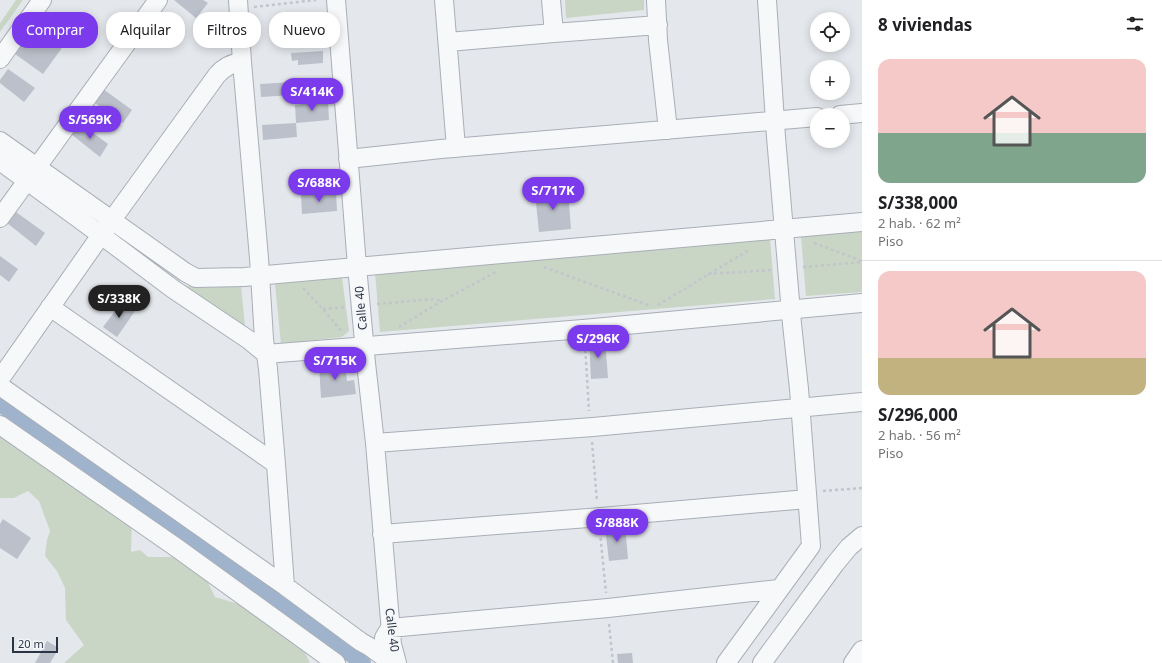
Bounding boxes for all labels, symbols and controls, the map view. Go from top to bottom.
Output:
chip: Comprar [12,12,98,48]
chip: Alquilar [106,12,185,48]
chip: Filtros [193,12,261,48]
chip: Nuevo [269,12,340,48]
map controls [810,12,850,148]
button: locate [810,12,850,52]
text: 8 viviendas [878,13,972,36]
icon: filters [1124,13,1146,35]
button: + [810,60,850,100]
pin: S/414K [279,78,345,112]
text: S/414K [290,82,334,100]
icon: home [976,85,1048,157]
pin: S/569K [57,106,123,140]
button: − [810,108,850,148]
text: S/569K [68,110,112,128]
pin: S/688K [286,169,352,203]
text: S/688K [297,173,341,191]
pin: S/717K [520,177,586,211]
text: S/717K [531,181,575,199]
text: S/338,000 [878,191,958,214]
text: 2 hab. · 62 m² [878,214,961,232]
text: Piso [878,232,903,250]
pin: S/338K [86,285,152,319]
street label: Calle 40 [350,285,371,331]
text: S/338K [97,289,141,307]
icon: home [976,297,1048,369]
pin: S/296K [565,325,631,359]
text: S/296K [576,329,620,347]
pin: S/715K [302,347,368,381]
text: S/715K [313,351,357,369]
text: S/296,000 [878,403,958,426]
text: 2 hab. · 56 m² [878,426,961,444]
text: Piso [878,444,903,462]
pin: S/888K [584,509,650,543]
text: S/888K [595,513,639,531]
street label: Calle 40 [381,607,404,653]
scale bar [12,635,58,654]
text: 20 m [18,636,44,651]

